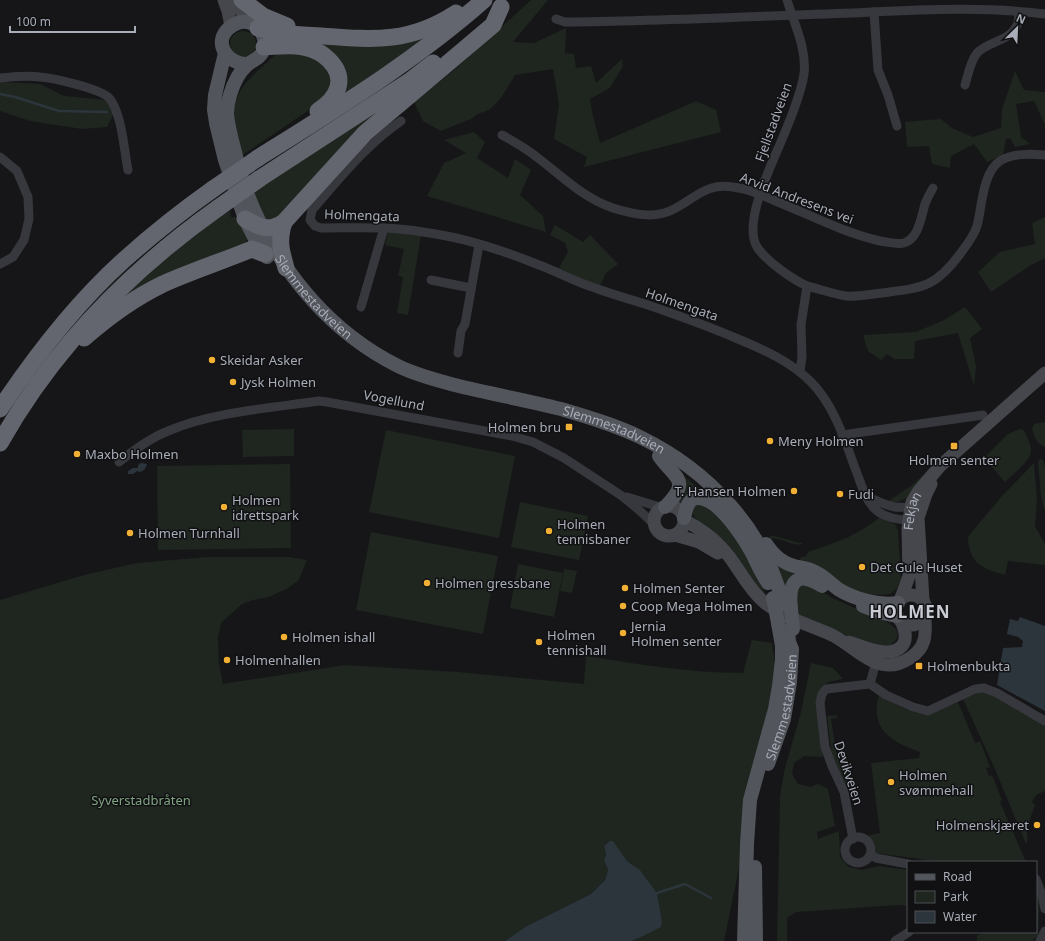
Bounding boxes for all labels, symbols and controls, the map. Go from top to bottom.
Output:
scale bar [10,8,135,34]
north arrow [997,8,1037,48]
text: N [1014,10,1028,27]
text: 100 m [16,13,51,30]
street label: Fjellstadveien [750,80,796,164]
street label: Arvid Andresens vei [738,168,856,228]
street label: Holmengata [324,205,400,225]
street label: Slemmestadveien [271,251,356,343]
street label: Holmengata [643,283,721,325]
place label: Skeidar Asker [220,351,304,369]
marker: Skeidar Asker [207,355,217,365]
place label: Jysk Holmen [239,373,316,391]
marker: Jysk Holmen [228,377,238,387]
street label: Vogellund [362,385,426,415]
street label: Slemmestadveien [561,401,668,458]
place label: Holmen bru [488,418,561,436]
marker: Holmen bru [564,422,574,432]
place label: Meny Holmen [778,432,864,450]
marker: Meny Holmen [765,436,775,446]
marker: Holmen senter [949,441,959,451]
place label: Maxbo Holmen [85,445,179,463]
marker: Maxbo Holmen [72,449,82,459]
place label: Holmen senter [909,451,1000,469]
place label: T. Hansen Holmen [674,482,786,500]
place label: Fudi [848,485,874,503]
marker: T. Hansen Holmen [789,486,799,496]
street label: Fekjan [899,488,925,531]
marker: Fudi [835,489,845,499]
place label: Holmen idrettspark [232,491,299,524]
marker: Holmen idrettspark [219,502,229,512]
place label: Holmen tennisbaner [557,515,631,548]
place label: Holmen Turnhall [138,524,240,542]
marker: Holmen tennisbaner [544,526,554,536]
marker: Holmen Turnhall [125,528,135,538]
place label: Det Gule Huset [870,558,963,576]
marker: Det Gule Huset [857,562,867,572]
place label: Holmen gressbane [435,574,550,592]
marker: Holmen gressbane [422,578,432,588]
place label: Holmen Senter [633,579,725,597]
marker: Holmen Senter [620,583,630,593]
place label: Coop Mega Holmen [631,597,753,615]
district label: HOLMEN [869,600,951,623]
marker: Coop Mega Holmen [618,601,628,611]
place label: Jernia Holmen senter [629,617,722,650]
place label: Holmen tennishall [547,626,607,659]
place label: Holmen ishall [292,628,375,646]
marker: Jernia Holmen senter [618,628,628,638]
marker: Holmen ishall [279,632,289,642]
marker: Holmen tennishall [534,637,544,647]
place label: Holmenhallen [235,651,321,669]
street label: Slemmestadveien [761,654,801,763]
marker: Holmenhallen [222,655,232,665]
place label: Holmenbukta [927,657,1010,675]
marker: Holmenbukta [914,661,924,671]
street label: Devikveien [830,739,868,807]
place label: Holmen svømmehall [899,766,973,799]
marker: Holmen svømmehall [886,777,896,787]
park label: Syverstadbråten [91,791,191,809]
place label: Holmenskjæret [936,816,1029,834]
marker: Holmenskjæret [1032,820,1042,830]
legend [907,861,1037,933]
text: Road [943,868,972,885]
text: Park [943,888,969,905]
text: Water [943,908,977,925]

